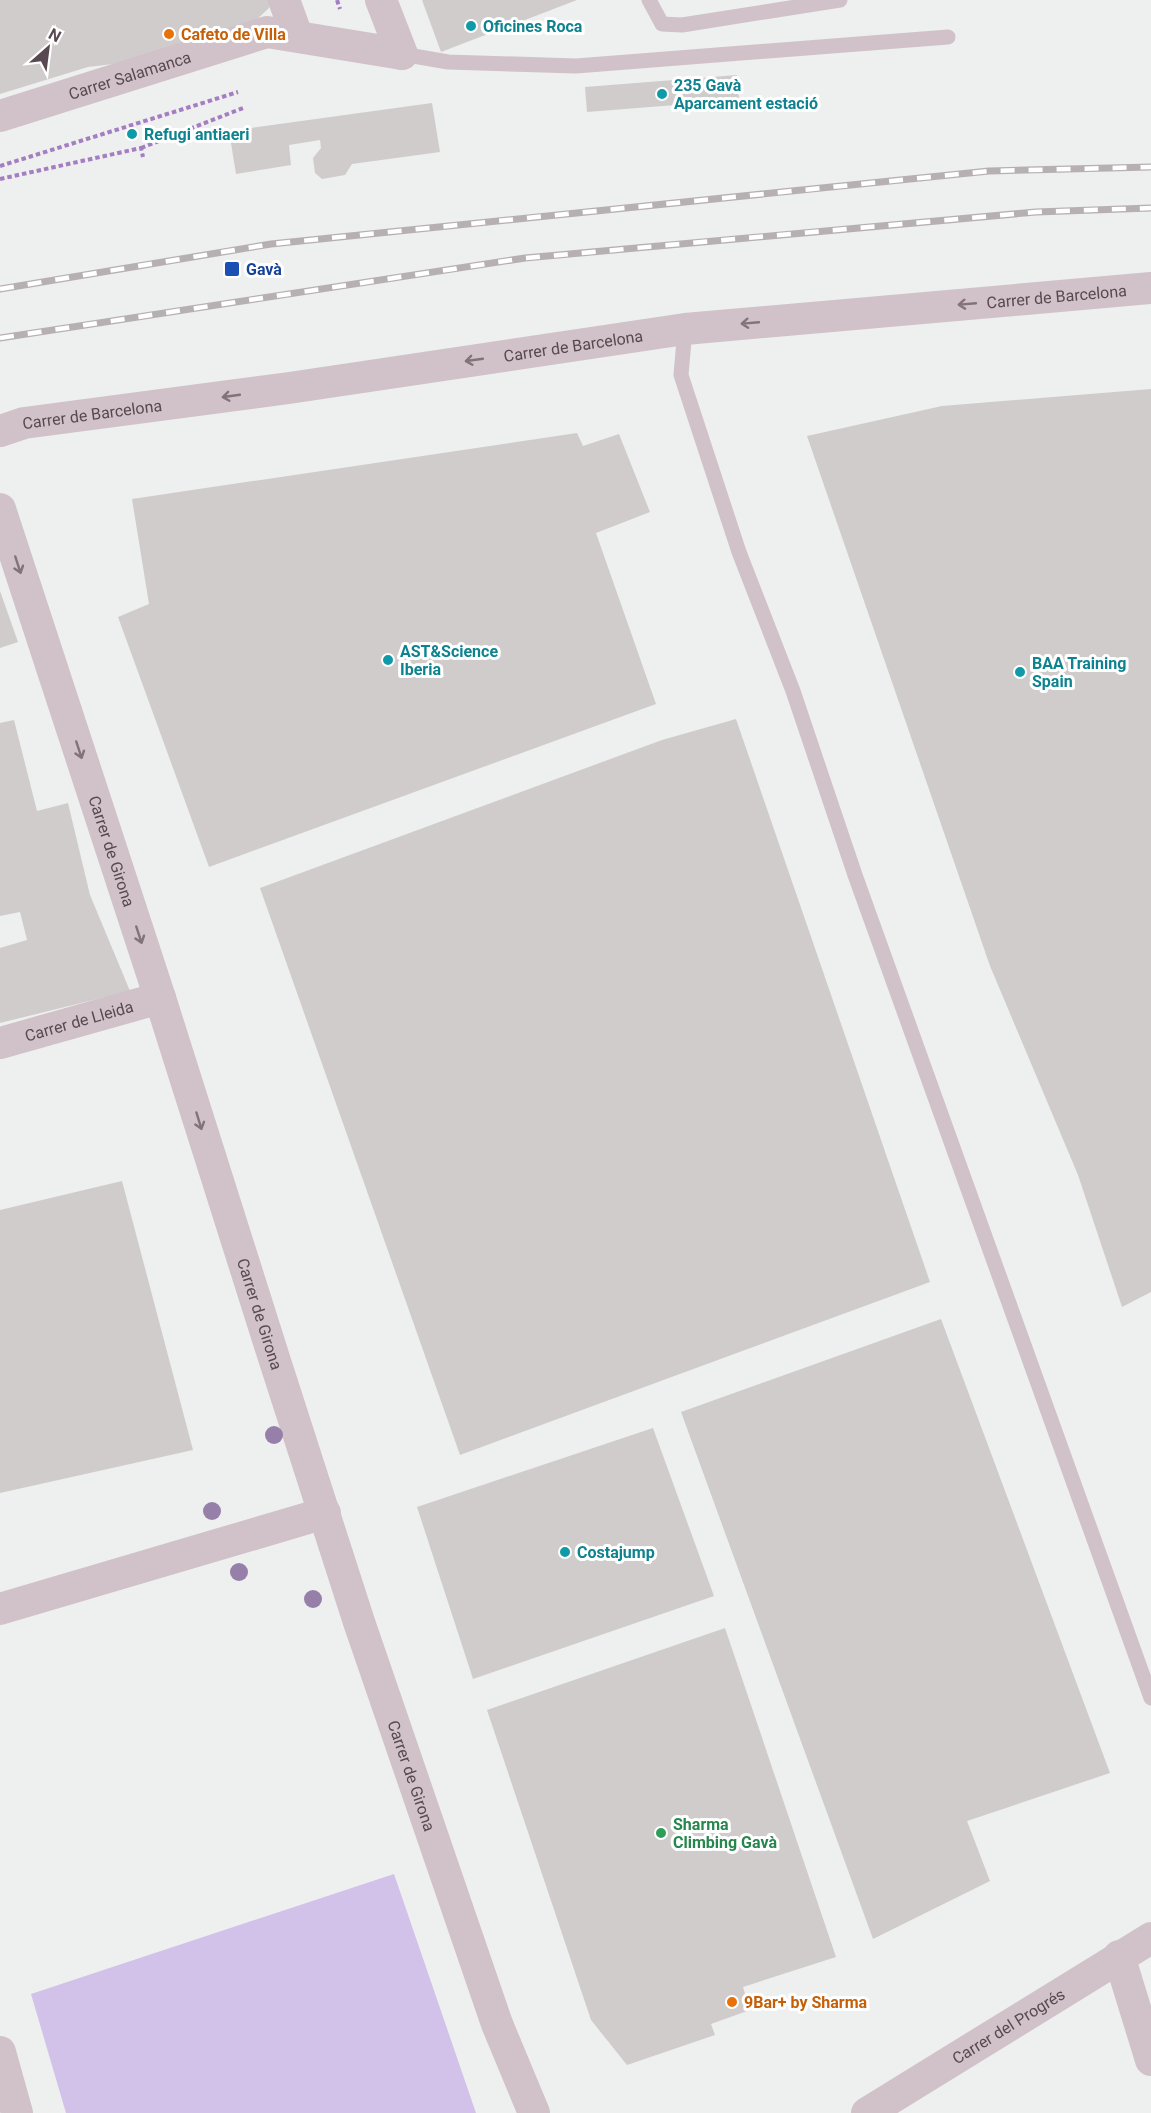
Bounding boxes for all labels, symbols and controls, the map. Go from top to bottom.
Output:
place label: Oficines Roca [483,17,583,36]
north arrow [18,18,78,78]
marker: Oficines Roca [464,19,478,33]
text: N [45,24,64,46]
place label: Cafeto de Villa [181,25,286,44]
marker: Cafeto de Villa [162,27,176,41]
street label: Carrer Salamanca [66,48,193,104]
place label: 235 Gavà Aparcament estació [674,76,818,113]
marker: 235 Gavà Aparcament estació [655,87,669,101]
place label: Refugi antiaeri [144,125,249,144]
marker: Refugi antiaeri [125,127,139,141]
marker: Gavà [223,260,241,278]
place label: Gavà [246,260,282,279]
street label: Carrer de Barcelona [986,281,1127,312]
one-way arrow [958,299,978,310]
one-way arrow [741,318,761,329]
street label: Carrer de Barcelona [502,326,644,366]
one-way arrow [465,355,484,366]
one-way arrow [222,390,241,401]
street label: Carrer de Barcelona [21,396,163,433]
one-way arrow [13,555,24,574]
place label: AST&Science Iberia [400,642,498,679]
marker: AST&Science Iberia [381,653,395,667]
place label: BAA Training Spain [1032,654,1126,691]
marker: BAA Training Spain [1013,665,1027,679]
one-way arrow [74,740,85,759]
street label: Carrer de Girona [84,793,139,909]
one-way arrow [135,925,146,944]
street label: Carrer de Lleida [23,997,135,1046]
one-way arrow [194,1111,205,1130]
street label: Carrer de Girona [233,1256,286,1372]
place label: Costajump [577,1543,655,1562]
marker: Costajump [558,1545,572,1559]
street label: Carrer de Girona [383,1718,439,1834]
place label: Sharma Climbing Gavà [673,1815,777,1852]
marker: Sharma Climbing Gavà [654,1826,668,1840]
street label: Carrer del Progrés [949,1985,1068,2068]
place label: 9Bar+ by Sharma [744,1993,868,2012]
marker: 9Bar+ by Sharma [725,1995,739,2009]

